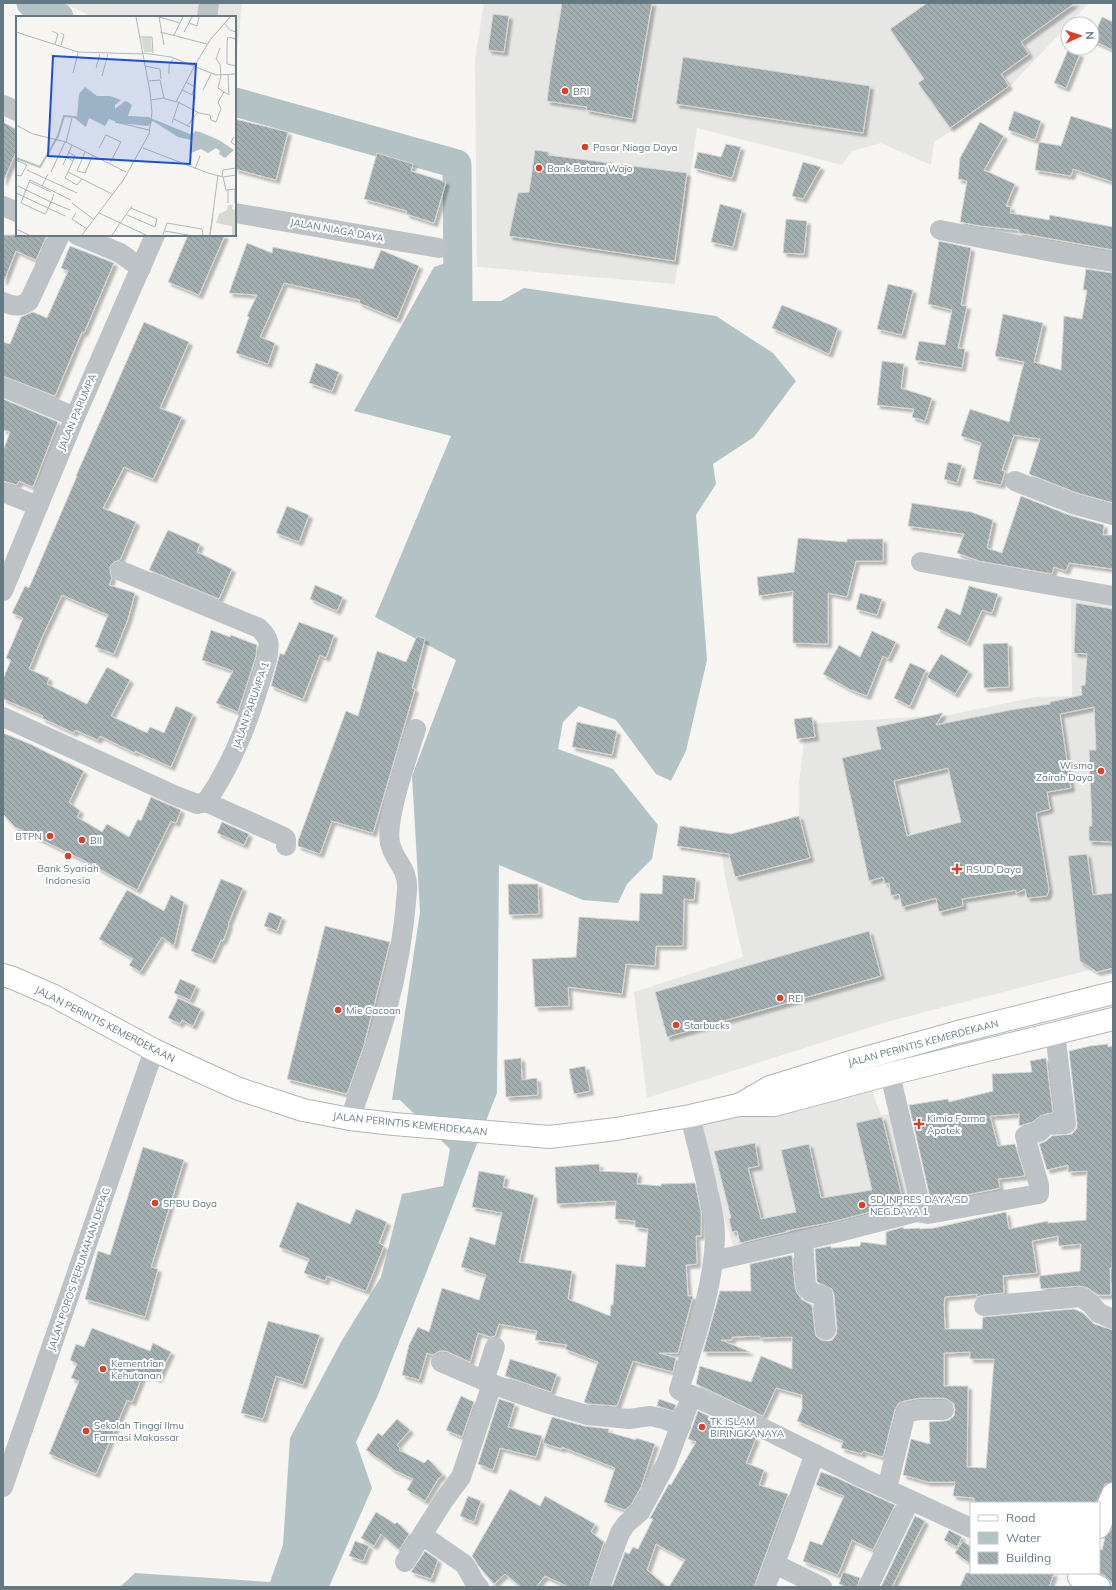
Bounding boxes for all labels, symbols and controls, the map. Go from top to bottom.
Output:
inset map [16,16,236,236]
north arrow [1060,16,1100,56]
text: N [1083,31,1097,40]
place label: BRI [573,85,589,98]
marker: BRI [560,86,570,96]
place label: Pasar Niaga Daya [593,141,678,154]
marker: Pasar Niaga Daya [580,142,590,152]
place label: Bank Batara Wajo [547,162,633,175]
marker: Bank Batara Wajo [534,163,544,173]
street label: JALAN NIAGA DAYA [289,215,385,245]
street label: JALAN PARUMPA [55,371,99,452]
street label: JALAN PARUMPA 1 [230,660,272,750]
place label: Wisma Zairah Daya [1036,759,1093,784]
marker: Wisma Zairah Daya [1096,766,1106,776]
place label: BTPN [15,830,42,843]
marker: BTPN [45,831,55,841]
place label: BII [90,834,102,847]
marker: BII [77,835,87,845]
marker: Bank Syariah Indonesia [63,851,73,861]
place label: Bank Syariah Indonesia [37,862,99,887]
marker: RSUD Daya [951,863,963,875]
place label: RSUD Daya [966,863,1021,876]
street label: JALAN PERINTIS KEMERDEKAAN [33,983,177,1065]
place label: REI [788,992,803,1005]
marker: REI [775,993,785,1003]
place label: Mie Gacoan [346,1004,401,1017]
marker: Mie Gacoan [333,1005,343,1015]
street label: JALAN PERINTIS KEMERDEKAAN [846,1017,1000,1069]
place label: Starbucks [684,1019,730,1032]
marker: Starbucks [671,1020,681,1030]
street label: JALAN PERINTIS KEMERDEKAAN [332,1109,488,1139]
place label: Kimia Farma Apotek [927,1112,985,1137]
marker: Kimia Farma Apotek [914,1119,924,1129]
street label: JALAN POROS PERUMAHAN DEPAG [45,1185,113,1353]
place label: SD INPRES DAYA/SD NEG.DAYA 1 [870,1193,968,1218]
place label: SPBU Daya [163,1197,217,1210]
marker: SPBU Daya [150,1198,160,1208]
marker: SD INPRES DAYA/SD NEG.DAYA 1 [857,1200,867,1210]
place label: Kementrian Kehutanan [111,1357,164,1382]
marker: Kementrian Kehutanan [98,1364,108,1374]
place label: TK ISLAM BIRINGKANAYA [710,1415,785,1440]
place label: Sekolah Tinggi Ilmu Farmasi Makassar [94,1419,184,1444]
marker: TK ISLAM BIRINGKANAYA [697,1422,707,1432]
marker: Sekolah Tinggi Ilmu Farmasi Makassar [81,1426,91,1436]
legend [970,1502,1100,1574]
text: Road [1006,1510,1035,1525]
text: Water [1006,1530,1042,1545]
text: Building [1006,1550,1051,1565]

